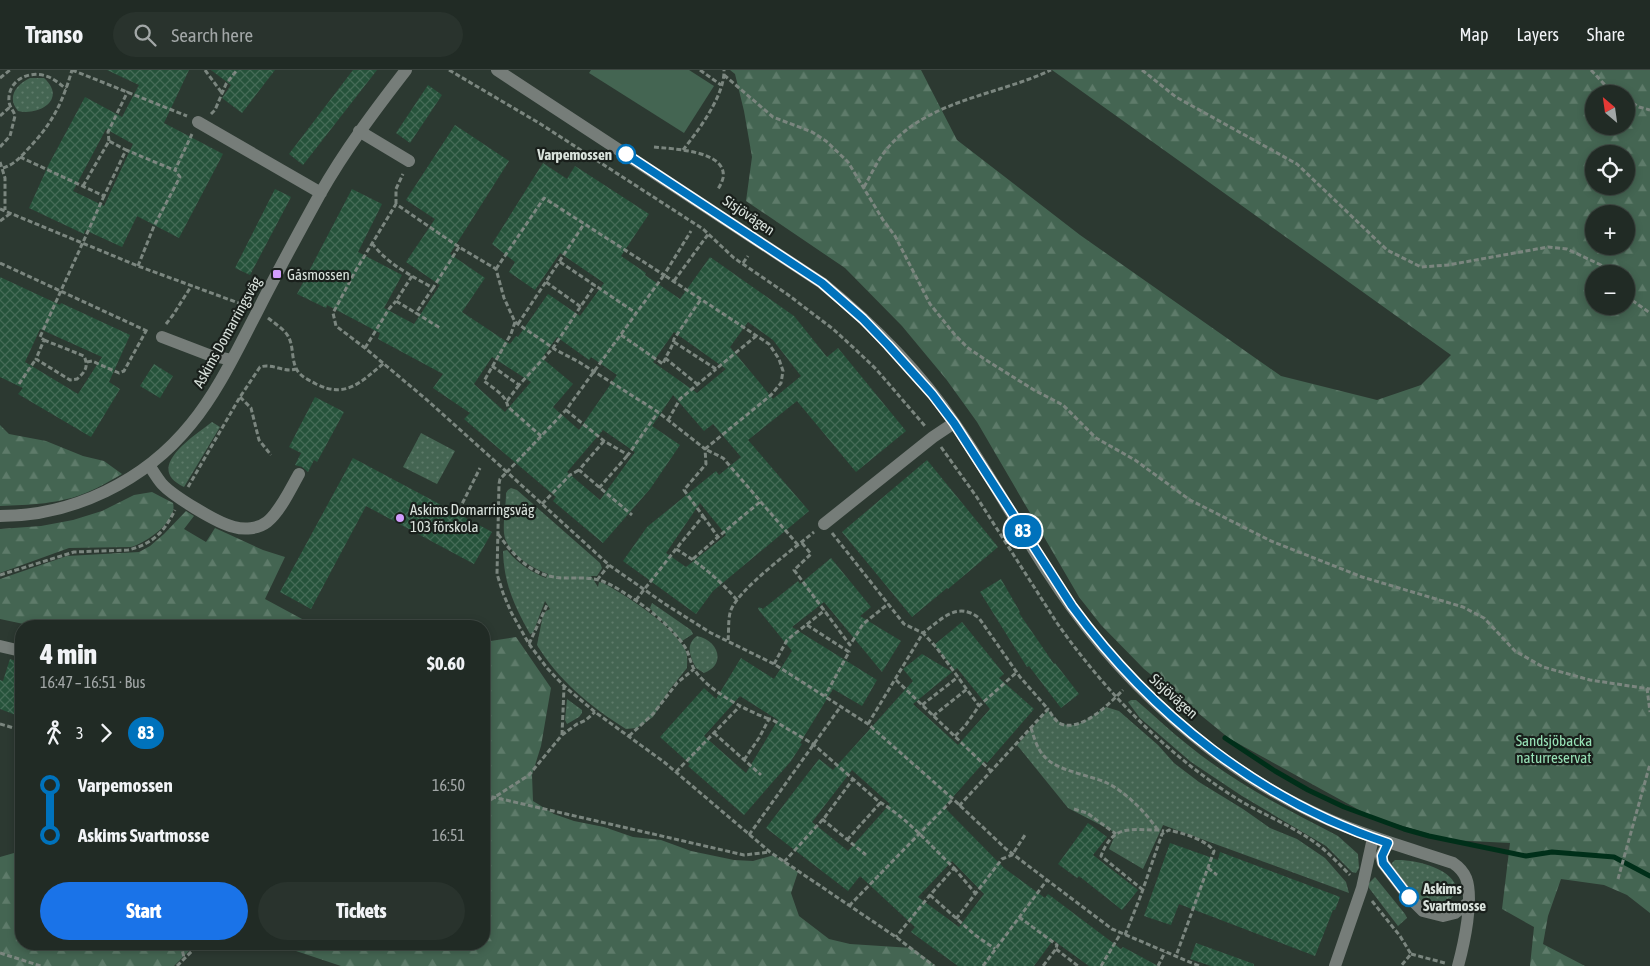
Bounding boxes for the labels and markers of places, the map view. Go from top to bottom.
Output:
marker: Varpemossen [616,144,636,164]
place label: Varpemossen [536,146,612,163]
place label: Gåsmossen [287,266,350,283]
marker: Gåsmossen [271,268,283,280]
place label: Askims Domarringsväg 103 förskola [410,501,535,535]
marker: Askims Domarringsväg 103 förskola [394,512,406,524]
place label: Askims Svartmosse [1422,880,1486,914]
marker: Askims Svartmosse [1399,887,1419,907]

